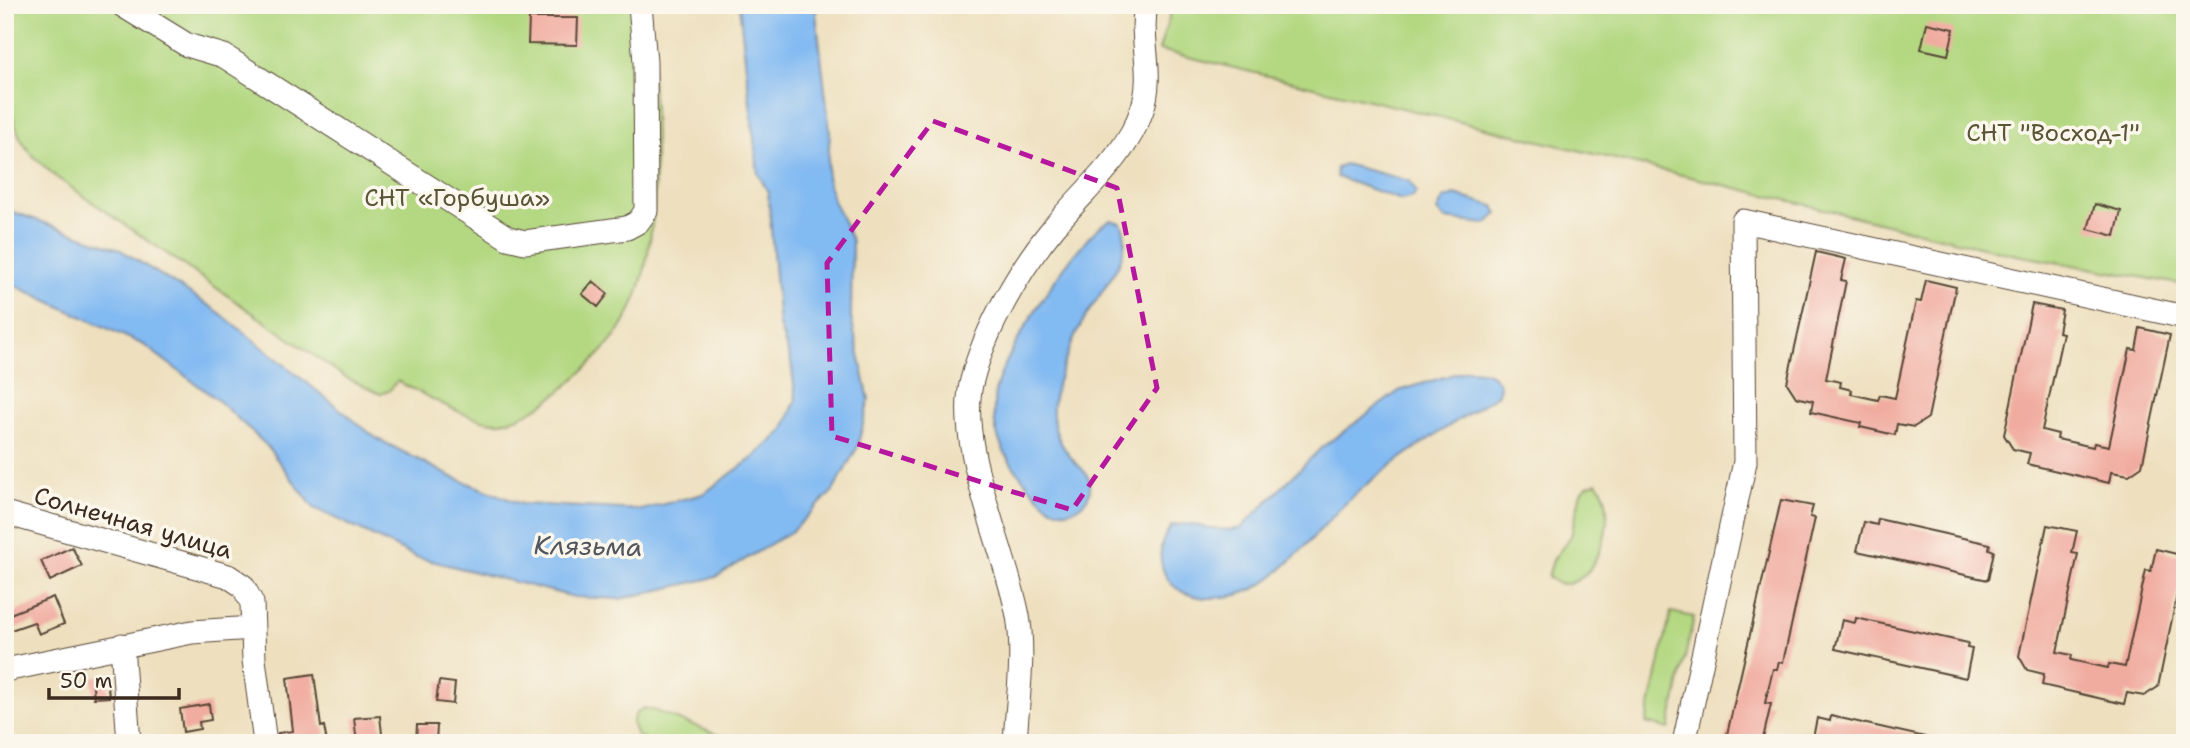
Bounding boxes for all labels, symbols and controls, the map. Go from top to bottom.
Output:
park label: СНТ "Восход-1" [1966,117,2140,149]
park label: СНТ «Горбуша» [364,182,550,214]
street label: Солнечная улица [30,479,236,567]
water label: Клязьма [533,527,643,564]
scale bar [49,657,178,701]
text: 50 m [60,667,113,695]

